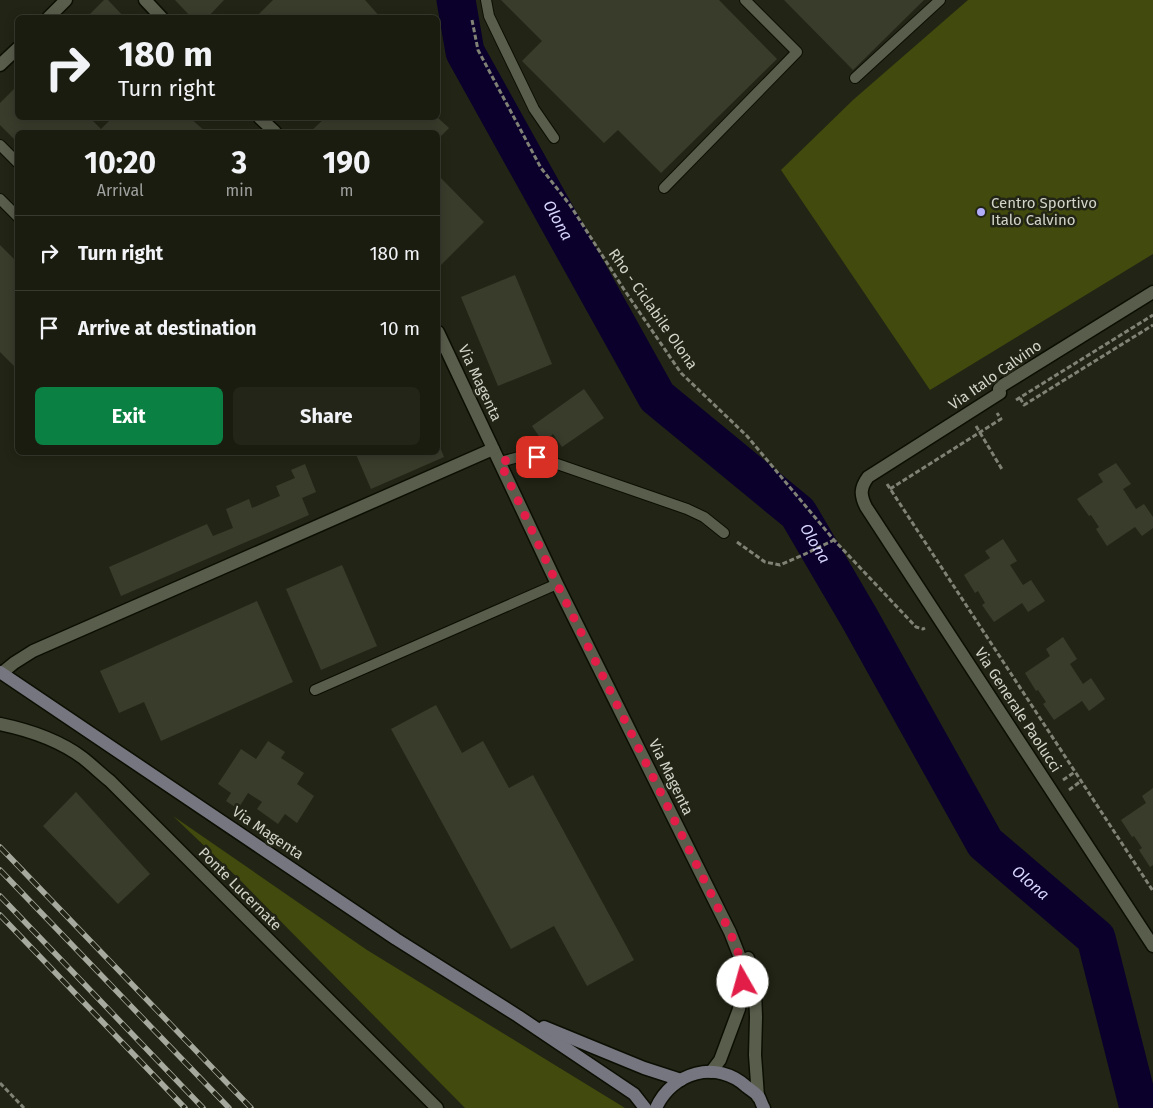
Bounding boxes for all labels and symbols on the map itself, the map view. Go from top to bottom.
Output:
place label: Centro Sportivo Italo Calvino [991,194,1097,229]
water label: Olona [540,196,577,243]
marker: Centro Sportivo Italo Calvino [975,206,987,218]
street label: Rho - Ciclabile Olona [605,245,701,373]
street label: Via Italo Calvino [945,336,1045,414]
street label: Via Magenta [454,342,506,424]
pin [516,436,558,478]
water label: Olona [796,520,835,566]
street label: Via Generale Paolucci [971,644,1065,776]
street label: Via Magenta [645,736,697,818]
street label: Via Magenta [229,803,307,863]
street label: Ponte Lucernate [195,844,285,934]
water label: Olona [1008,861,1054,904]
position arrow [716,955,768,1007]

